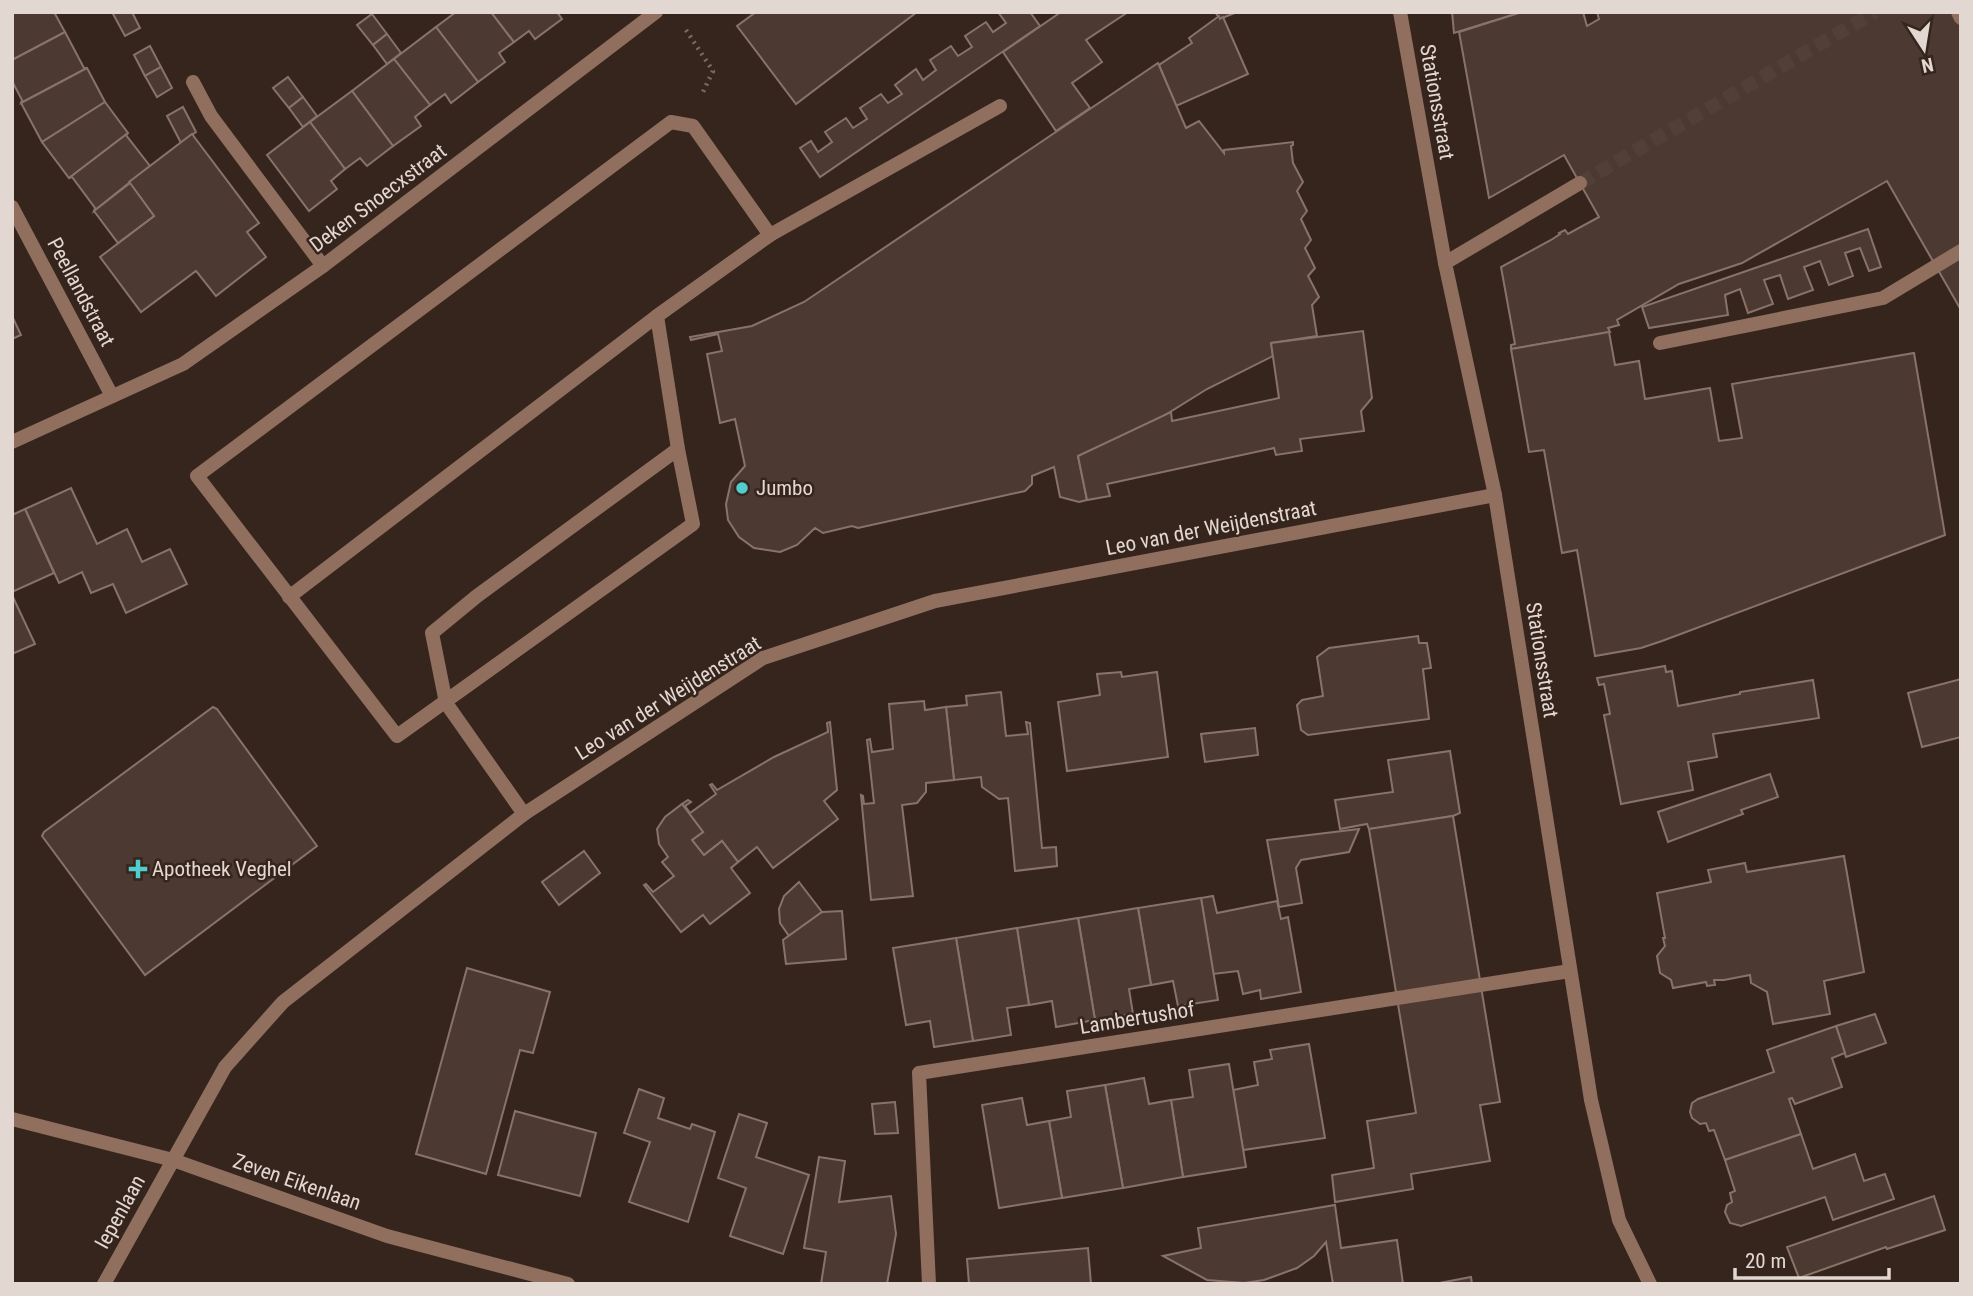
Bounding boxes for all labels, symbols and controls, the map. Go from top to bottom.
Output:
north arrow [1889,14,1959,84]
street label: Stationsstraat [1415,42,1459,162]
text: N [1919,53,1936,78]
street label: Deken Snoecxstraat [305,139,451,257]
street label: Peellandstraat [42,234,120,350]
place label: Jumbo [756,476,813,500]
marker: Jumbo [734,480,750,496]
street label: Leo van der Weijdenstraat [1104,496,1318,560]
street label: Stationsstraat [1521,601,1563,719]
street label: Leo van der Weijdenstraat [571,631,765,765]
place label: Apotheek Veghel [152,857,292,881]
marker: Apotheek Veghel [130,861,146,877]
street label: Lambertushof [1078,997,1197,1039]
street label: Zeven Eikenlaan [230,1149,364,1215]
street label: Iepenlaan [90,1171,150,1253]
scale bar [1735,1236,1889,1280]
text: 20 m [1745,1249,1786,1273]

